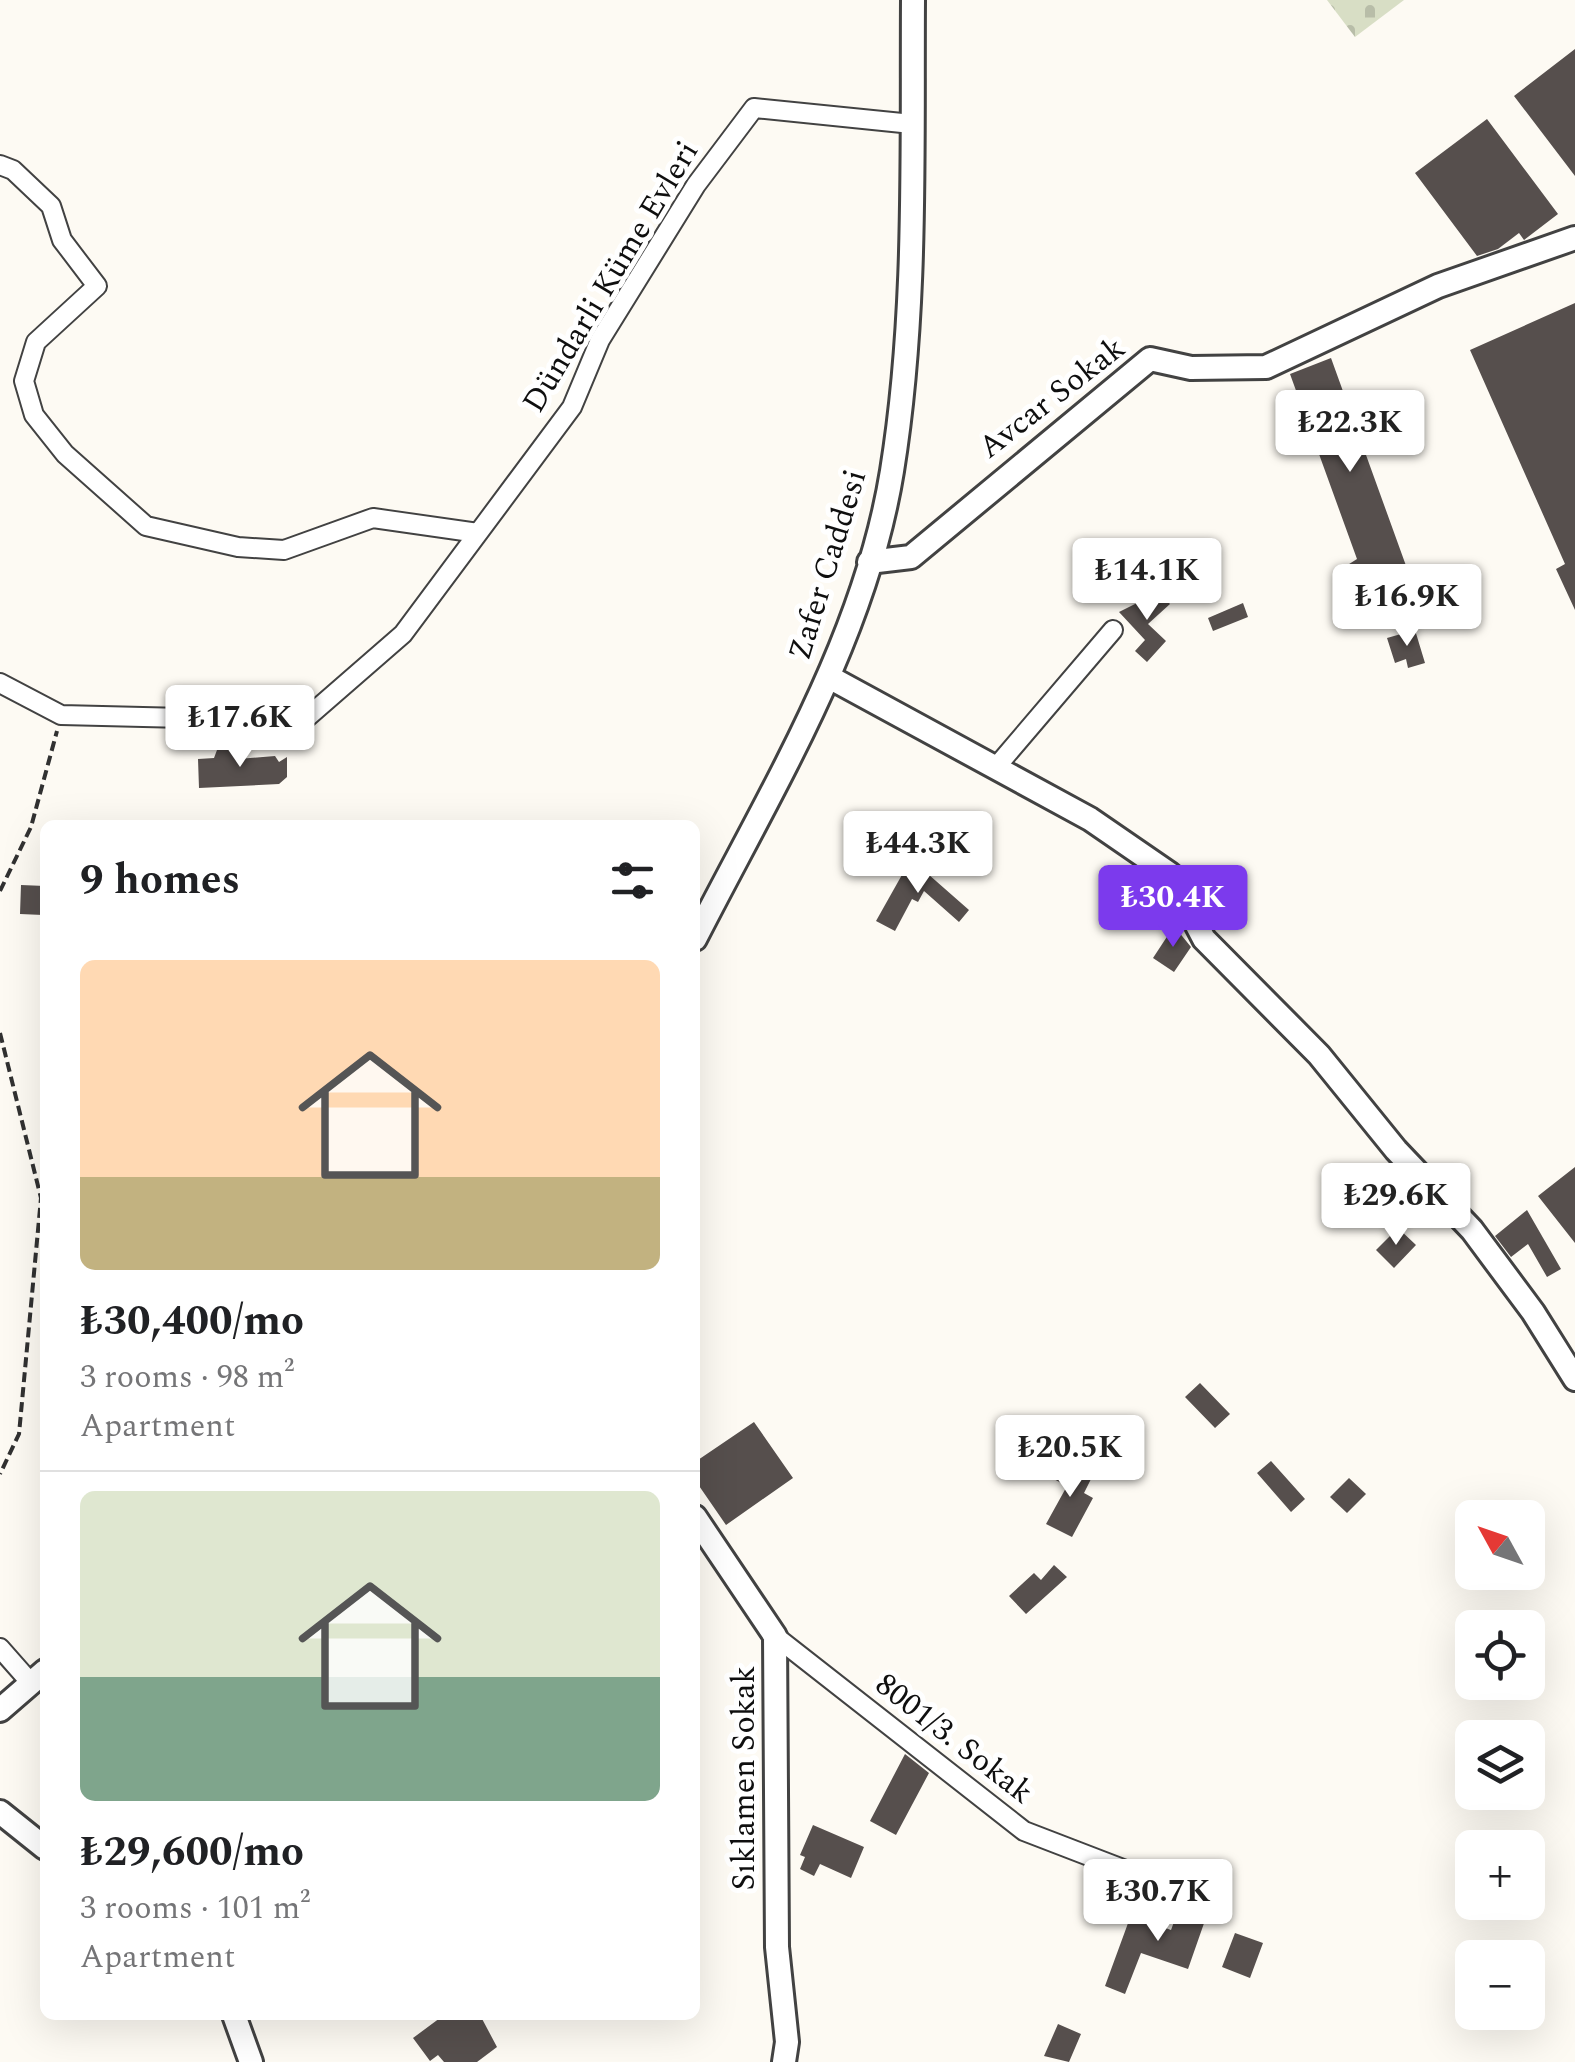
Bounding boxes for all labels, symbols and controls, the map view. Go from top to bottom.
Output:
street label: Dündarli Küme Evleri [510,132,712,422]
street label: Avcar Sokak [968,325,1136,471]
pin: ₺22.3K [1269,390,1431,475]
text: ₺22.3K [1297,398,1403,447]
street label: Zafer Caddesi [776,464,880,666]
pin: ₺14.1K [1066,538,1228,623]
text: ₺14.1K [1094,546,1200,595]
pin: ₺16.9K [1326,564,1488,649]
text: ₺16.9K [1354,572,1460,621]
pin: ₺17.6K [159,685,321,770]
text: ₺17.6K [187,693,293,742]
pin: ₺44.3K [837,811,999,896]
text: ₺44.3K [865,819,971,868]
text: 9 homes [80,849,240,912]
icon: filters [605,853,660,908]
pin: ₺30.4K [1092,865,1254,950]
text: ₺30.4K [1120,873,1226,922]
icon: home [280,1025,460,1205]
pin: ₺29.6K [1315,1163,1477,1248]
text: ₺29.6K [1343,1171,1449,1220]
text: ₺30,400/mo [80,1290,304,1353]
text: 3 rooms · 98 m² [80,1353,294,1402]
text: Apartment [80,1402,235,1451]
pin: ₺20.5K [989,1415,1151,1500]
text: ₺20.5K [1017,1423,1123,1472]
north arrow [1455,1500,1545,1590]
map controls [1455,1500,1545,2030]
icon: home [280,1556,460,1736]
button: locate [1455,1610,1545,1700]
street label: 8001/3. Sokak [864,1661,1044,1817]
street label: Sıklamen Sokak [720,1666,769,1890]
button: layers [1455,1720,1545,1810]
text: ₺29,600/mo [80,1821,304,1884]
button: + [1455,1830,1545,1920]
pin: ₺30.7K [1077,1859,1239,1944]
text: ₺30.7K [1105,1867,1211,1916]
text: 3 rooms · 101 m² [80,1884,310,1933]
text: Apartment [80,1933,235,1982]
button: − [1455,1940,1545,2030]

